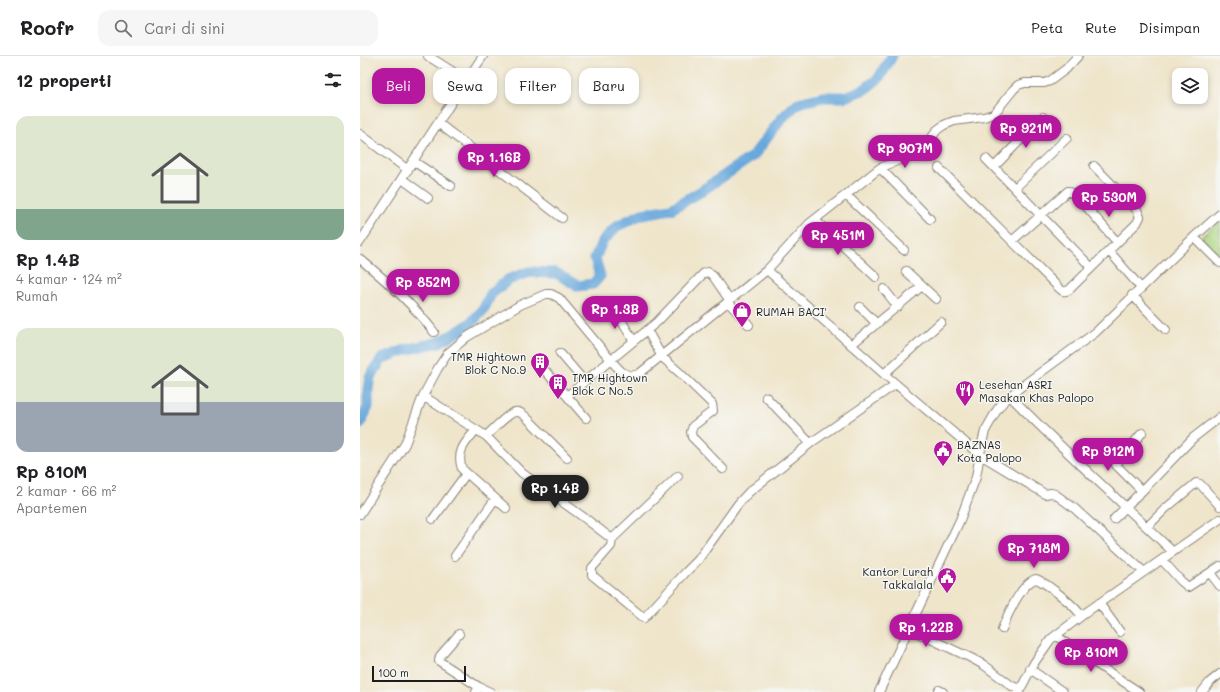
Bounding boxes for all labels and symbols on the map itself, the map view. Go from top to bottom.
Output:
pin: Rp 921M [989,115,1063,149]
pin: Rp 907M [868,135,942,169]
pin: Rp 1.16B [453,144,535,178]
pin: Rp 530M [1072,184,1146,218]
pin: Rp 451M [801,222,875,256]
pin: Rp 852M [386,269,460,303]
pin: Rp 1.3B [578,296,652,330]
shop icon: RUMAH BACI' [731,300,753,328]
place label: RUMAH BACI' [756,304,827,319]
place label: TMR Hightown Blok C No.9 [451,349,526,377]
building icon: TMR Hightown Blok C No.9 [529,351,551,379]
place label: TMR Hightown Blok C No.5 [572,370,647,398]
building icon: TMR Hightown Blok C No.5 [547,372,569,400]
place label: Lesehan ASRI Masakan Khas Palopo [979,377,1094,405]
restaurant icon: Lesehan ASRI Masakan Khas Palopo [954,379,976,407]
place label: BAZNAS Kota Palopo [957,437,1022,465]
pin: Rp 912M [1071,438,1145,472]
public building icon: BAZNAS Kota Palopo [932,439,954,467]
pin: Rp 1.4B [518,475,592,509]
pin: Rp 718M [997,535,1071,569]
place label: Kantor Lurah Takkalala [863,564,933,592]
public building icon: Kantor Lurah Takkalala [936,566,958,594]
pin: Rp 1.22B [885,614,967,648]
pin: Rp 810M [1054,639,1128,673]
scale bar [372,664,466,683]

